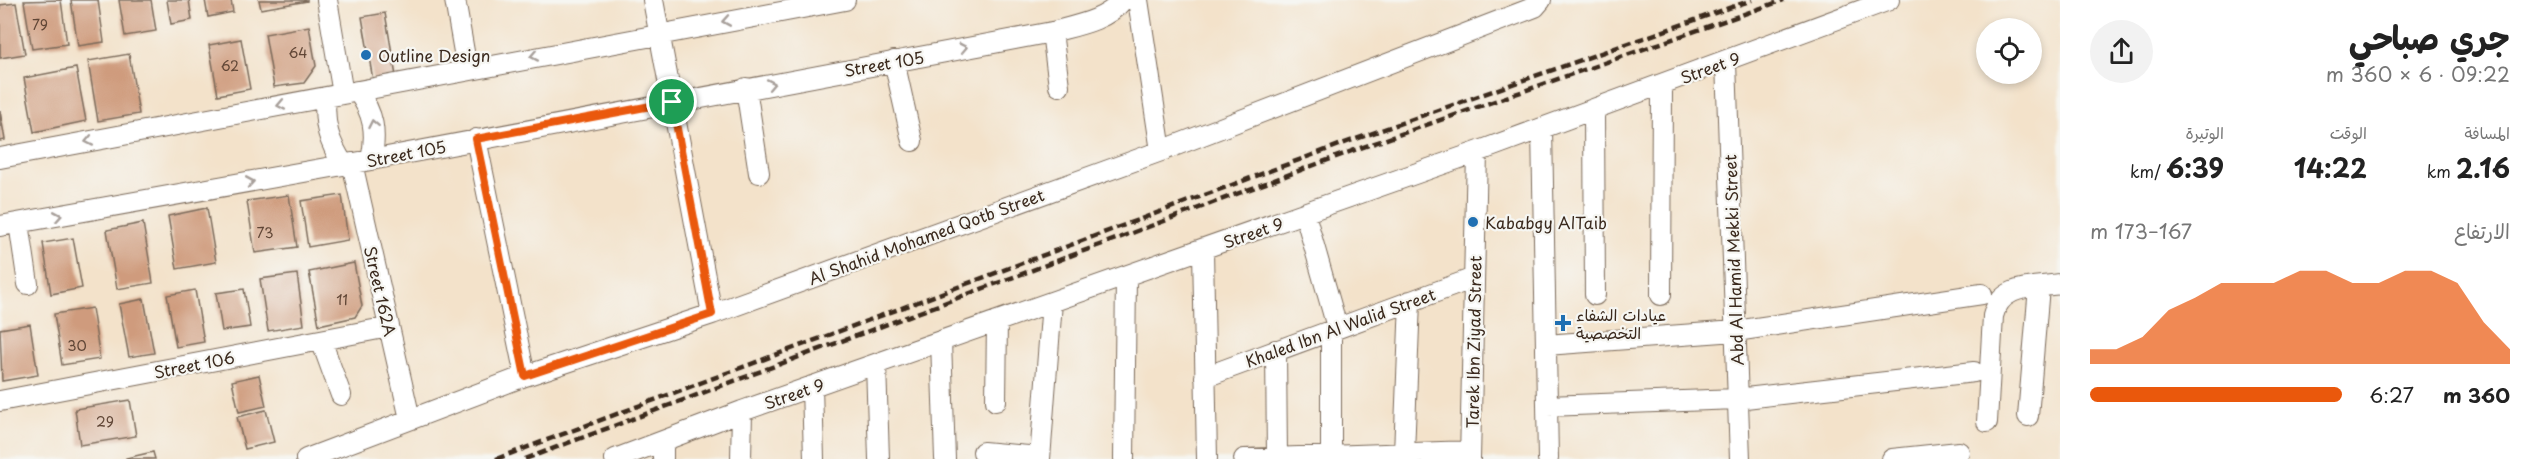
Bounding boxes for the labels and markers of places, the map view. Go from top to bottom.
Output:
place label: Outline Design [378,43,490,67]
marker: Outline Design [359,48,373,62]
pin [646,76,697,127]
place label: Kababgy AlTaib [1485,210,1607,234]
marker: Kababgy AlTaib [1466,215,1480,229]
place label: عيادات الشفاء التخصصية [1576,302,1666,344]
marker: عيادات الشفاء التخصصية [1554,314,1572,332]

